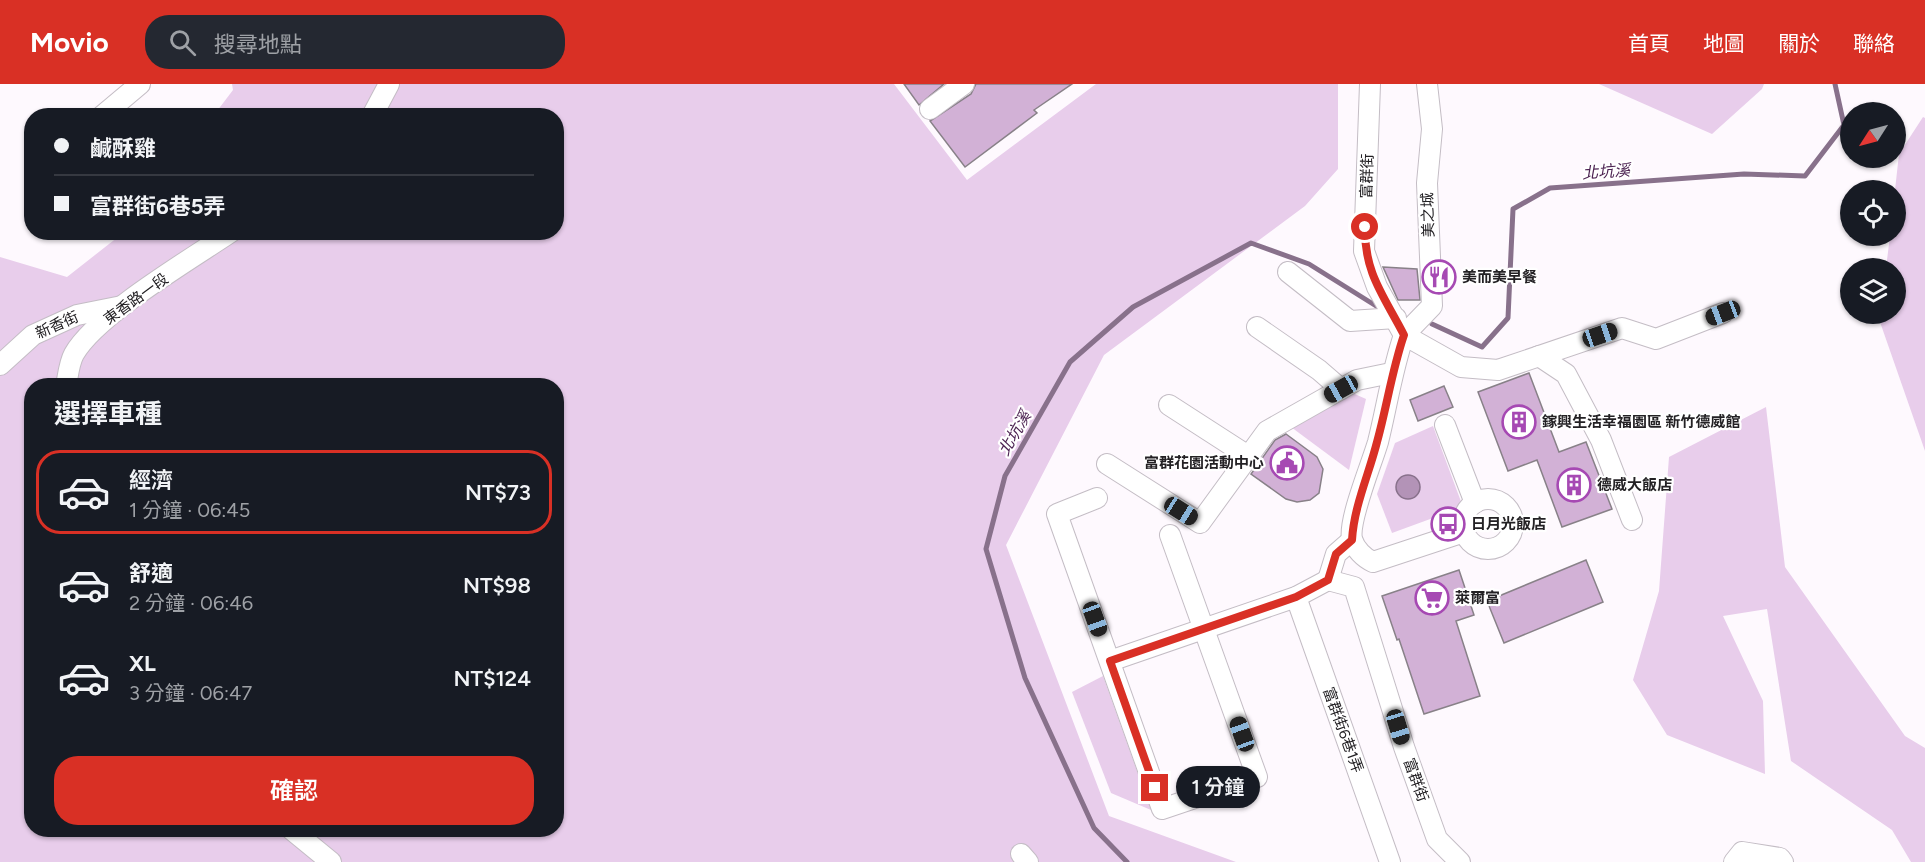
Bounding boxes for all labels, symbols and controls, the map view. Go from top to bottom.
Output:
search box [145,15,565,69]
text: Movio [30,25,109,59]
icon: search [166,26,199,59]
text: 搜尋地點 [214,31,302,58]
text: 首頁 [1628,31,1670,56]
text: 地圖 [1703,31,1745,56]
text: 關於 [1778,31,1820,56]
text: 聯絡 [1853,31,1895,56]
north arrow [1840,102,1906,168]
map controls [1840,102,1906,324]
text: 鹹酥雞 [90,135,156,162]
street label: 富群街 [1357,153,1377,199]
water label: 北坑溪 [1581,160,1633,183]
button: locate [1840,180,1906,246]
street label: 美之城 [1418,192,1438,238]
text: 富群街6巷5弄 [90,193,226,220]
route start [1351,213,1378,240]
button: layers [1840,258,1906,324]
restaurant icon: 美而美早餐 [1421,259,1457,295]
place label: 美而美早餐 [1462,268,1537,286]
street label: 東香路一段 [100,270,172,328]
car [1703,298,1743,328]
street label: 新香街 [33,308,81,342]
car [1580,321,1620,349]
car [1321,372,1361,406]
text: 選擇車種 [54,397,162,430]
building icon: 鎵興生活幸福園區 新竹德威館 [1501,404,1537,440]
water label: 北坑溪 [994,406,1036,459]
place label: 鎵興生活幸福園區 新竹德威館 [1542,413,1741,431]
public building icon: 富群花園活動中心 [1269,445,1305,481]
place label: 富群花園活動中心 [1144,454,1264,472]
icon: car [57,465,111,519]
text: 經濟 [129,467,173,494]
building icon: 德威大飯店 [1556,467,1592,503]
place label: 德威大飯店 [1597,476,1672,494]
text: NT$73 [465,479,531,506]
car [1161,494,1201,528]
text: 1 分鐘 · 06:45 [129,498,250,522]
bus stop icon: 日月光飯店 [1430,506,1466,542]
place label: 日月光飯店 [1471,515,1546,533]
icon: car [57,558,111,612]
text: 舒適 [129,560,173,587]
text: NT$98 [463,572,531,599]
supermarket icon: 萊爾富 [1414,580,1450,616]
place label: 萊爾富 [1455,589,1500,607]
text: 2 分鐘 · 06:46 [129,591,253,615]
car [1080,599,1110,639]
text: XL [129,650,156,677]
icon: car [57,651,111,705]
text: NT$124 [454,665,531,692]
text: 3 分鐘 · 06:47 [129,681,252,705]
street label: 富群街6巷1弄 [1319,685,1367,775]
car [1384,707,1412,747]
car [1227,714,1257,754]
button: 確認 [54,756,534,825]
street label: 富群街 [1400,756,1432,804]
callout: 1 分鐘 [1176,767,1260,809]
route end [1141,774,1168,801]
text: 1 分鐘 [1191,775,1245,799]

